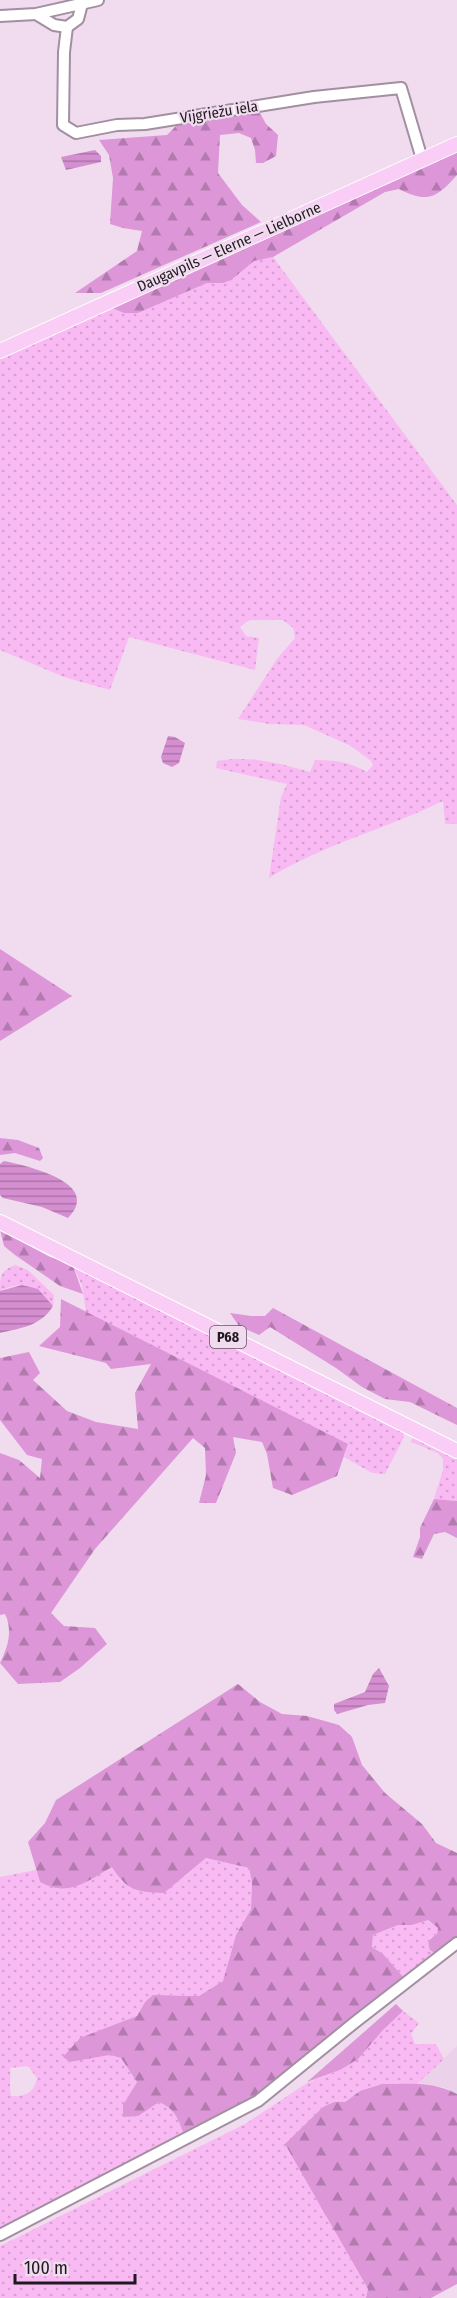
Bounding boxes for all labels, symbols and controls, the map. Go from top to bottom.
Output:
street label: Vījgriežu iela [179,97,259,127]
street label: Daugavpils — Elerne — Lielborne [134,198,324,296]
road number: P68 [210,1326,246,1348]
scale bar [15,2247,135,2285]
text: 100 m [24,2257,68,2279]

